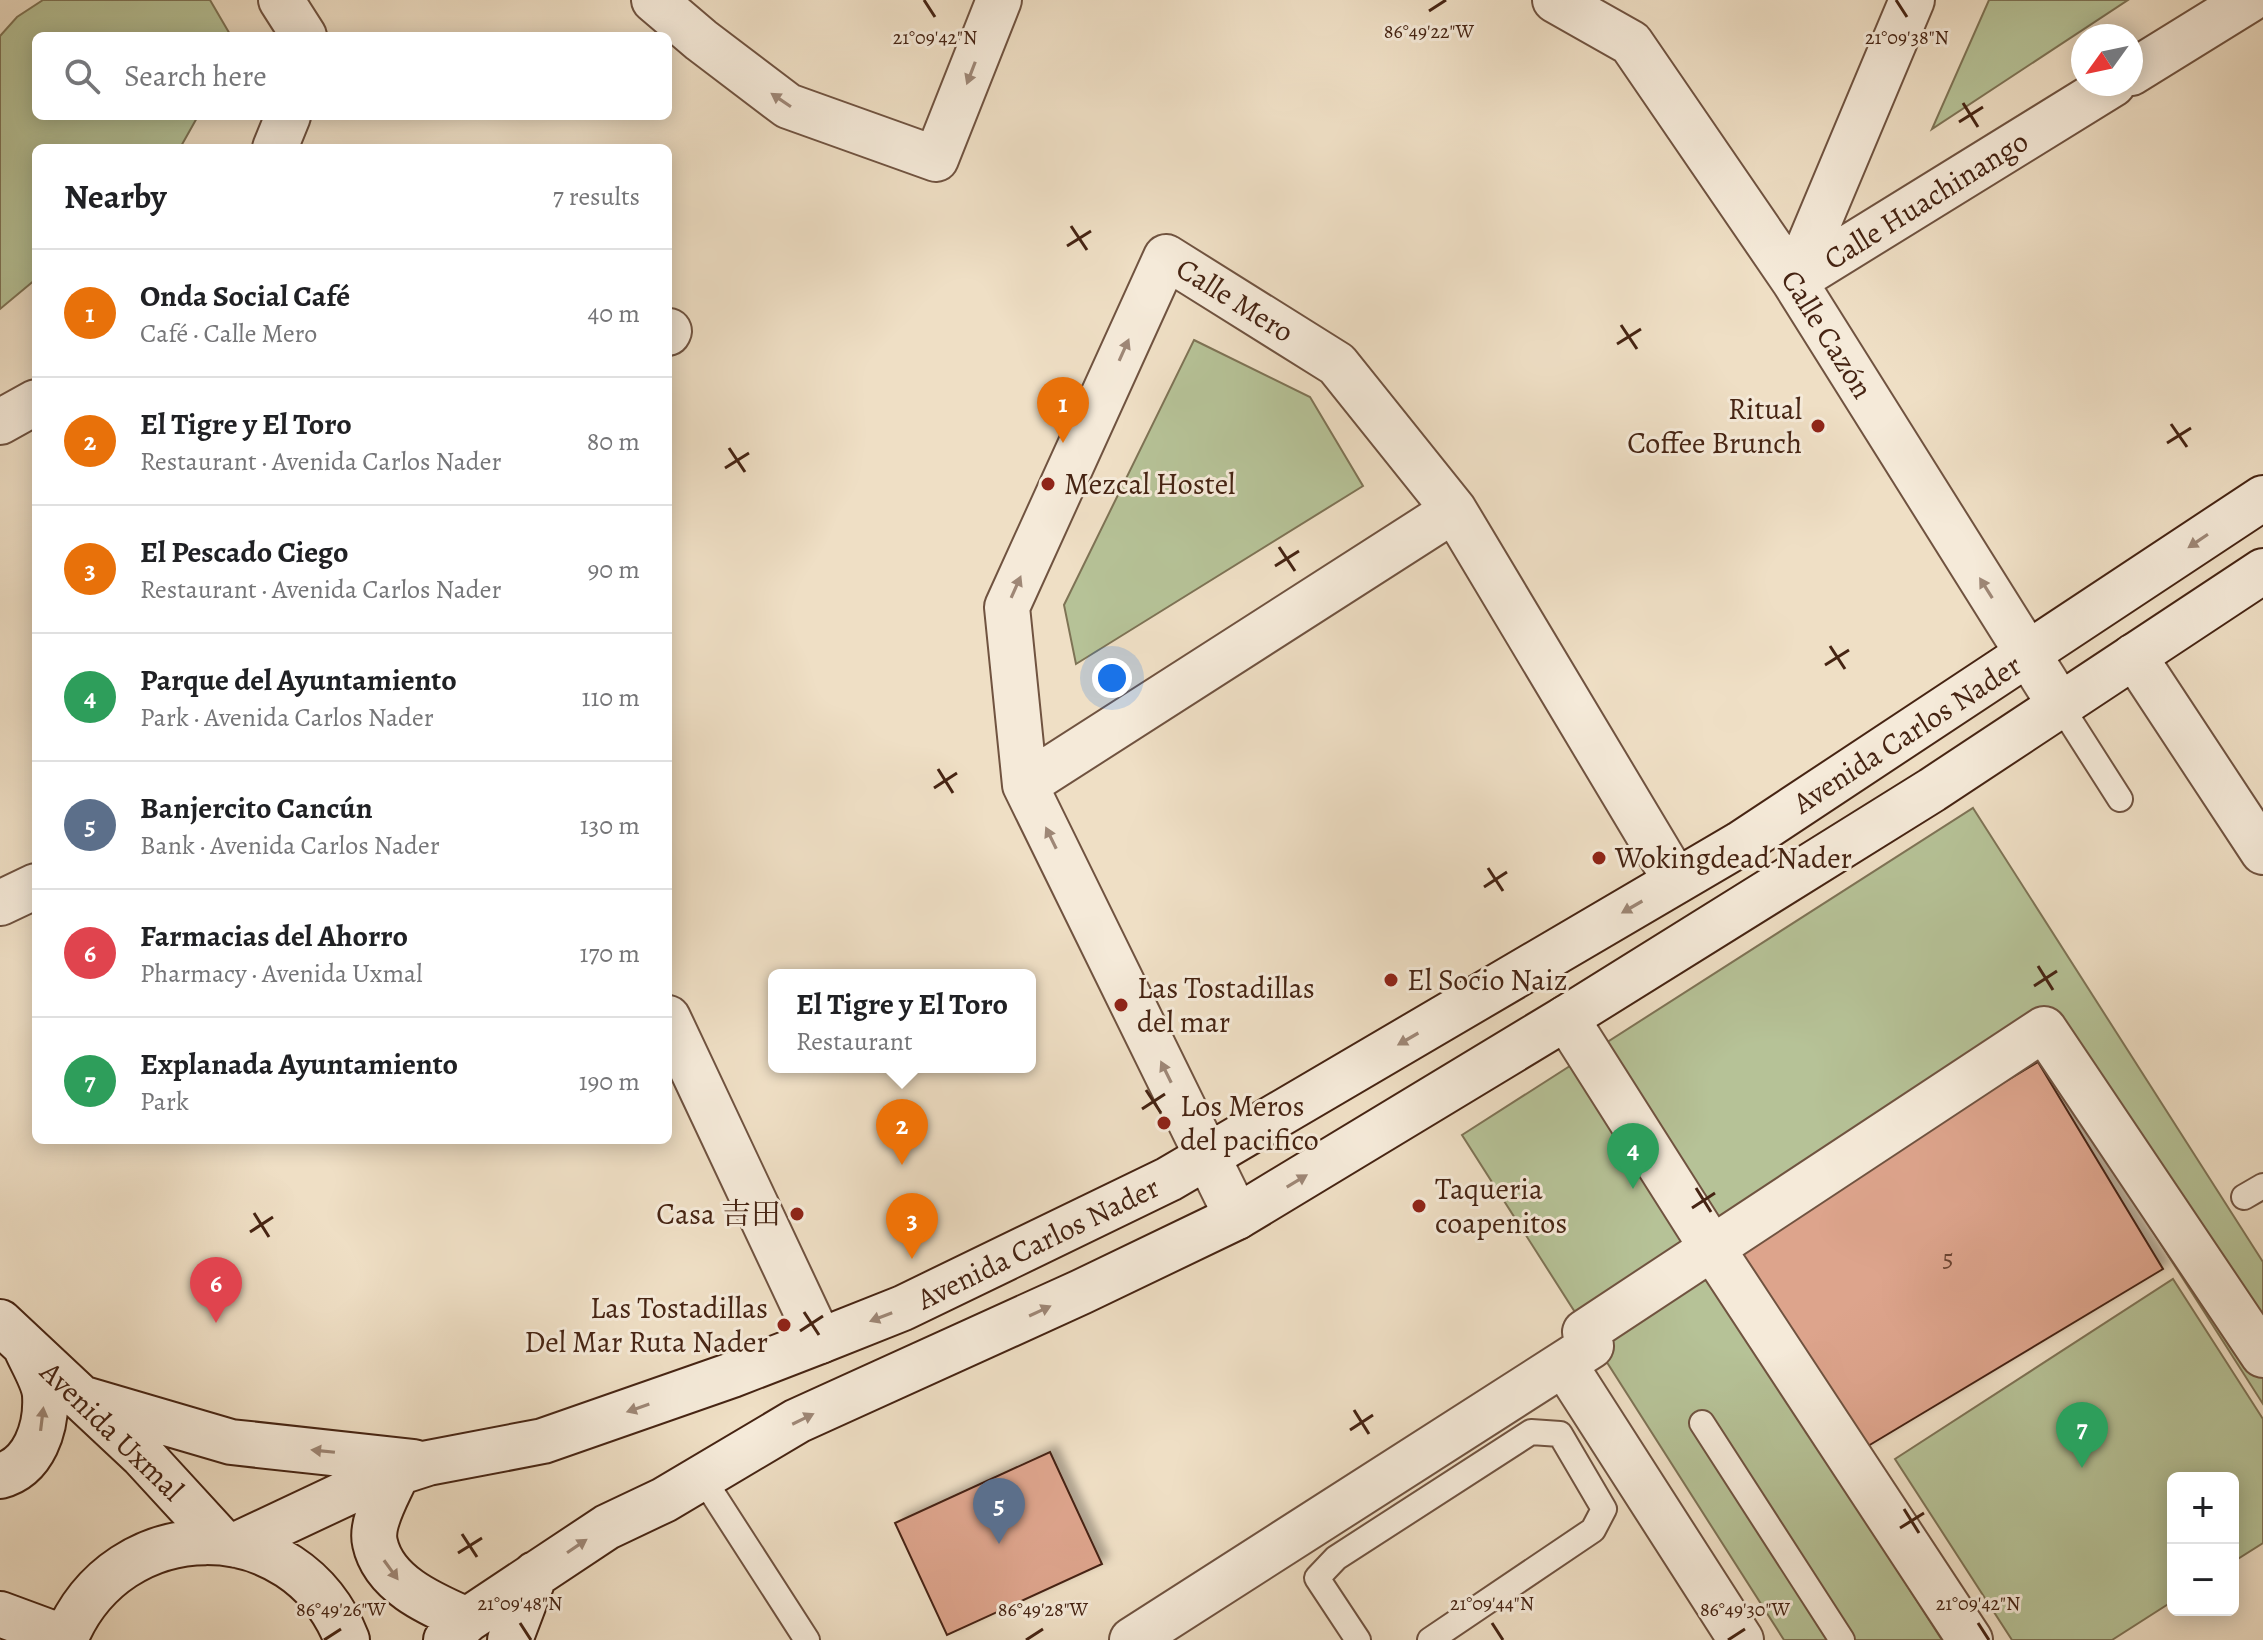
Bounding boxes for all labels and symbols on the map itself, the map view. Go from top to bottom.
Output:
text: 86°49'22"W [1384,18,1474,45]
text: 21°09'42"N [893,24,977,51]
text: 21°09'38"N [1865,24,1949,51]
north arrow [2071,24,2143,96]
one-way arrow [964,61,977,85]
one-way arrow [771,93,792,108]
street label: Calle Huachinango [1816,121,2036,279]
street label: Calle Mero [1169,248,1301,352]
street label: Calle Cazón [1772,262,1882,406]
one-way arrow [1117,339,1131,362]
pin: 1 [1037,377,1089,443]
place label: Ritual Coffee Brunch [1627,389,1802,463]
marker: Ritual Coffee Brunch [1809,417,1827,435]
place label: Mezcal Hostel [1064,464,1235,504]
marker: Mezcal Hostel [1039,475,1057,493]
one-way arrow [2187,533,2209,548]
one-way arrow [1009,575,1023,599]
one-way arrow [1979,577,1993,599]
street label: Avenida Carlos Nader [1784,645,2029,823]
your location [1092,658,1132,698]
one-way arrow [1044,827,1058,850]
place label: Wokingdead Nader [1614,838,1852,878]
marker: Wokingdead Nader [1590,849,1608,867]
one-way arrow [1621,900,1643,914]
place label: El Socio Naiz [1407,960,1568,1000]
place label: Las Tostadillas del mar [1137,968,1315,1042]
marker: El Socio Naiz [1382,971,1400,989]
marker: Las Tostadillas del mar [1112,996,1130,1014]
one-way arrow [1397,1032,1419,1046]
one-way arrow [1159,1060,1172,1083]
place label: Los Meros del pacifico [1180,1086,1319,1160]
pin: 2 [876,1099,928,1165]
marker: Los Meros del pacifico [1155,1114,1173,1132]
pin: 4 [1607,1123,1659,1189]
street label: Avenida Carlos Nader [909,1167,1166,1319]
place label: Taqueria coapenitos [1435,1169,1567,1243]
one-way arrow [1286,1174,1308,1188]
pin: 3 [886,1193,938,1259]
place label: Casa 吉田 [656,1194,781,1234]
marker: Taqueria coapenitos [1410,1197,1428,1215]
marker: Casa 吉田 [788,1205,806,1223]
house number: 5 [1942,1240,1954,1275]
pin: 6 [190,1257,242,1323]
place label: Las Tostadillas Del Mar Ruta Nader [524,1288,768,1362]
one-way arrow [1028,1304,1052,1318]
one-way arrow [869,1311,893,1324]
marker: Las Tostadillas Del Mar Ruta Nader [775,1316,793,1334]
street label: Avenida Uxmal [31,1352,192,1510]
one-way arrow [625,1402,649,1415]
pin: 7 [2056,1402,2108,1468]
one-way arrow [35,1406,48,1431]
one-way arrow [792,1412,815,1426]
one-way arrow [310,1445,335,1458]
pin: 5 [973,1478,1025,1544]
one-way arrow [567,1539,588,1554]
one-way arrow [383,1560,398,1581]
text: 21°09'48"N [478,1590,562,1617]
text: 21°09'44"N [1450,1590,1534,1617]
text: 21°09'42"N [1936,1590,2020,1617]
text: 86°49'26"W [296,1596,386,1623]
text: 86°49'28"W [998,1596,1089,1623]
text: 86°49'30"W [1700,1596,1790,1623]

